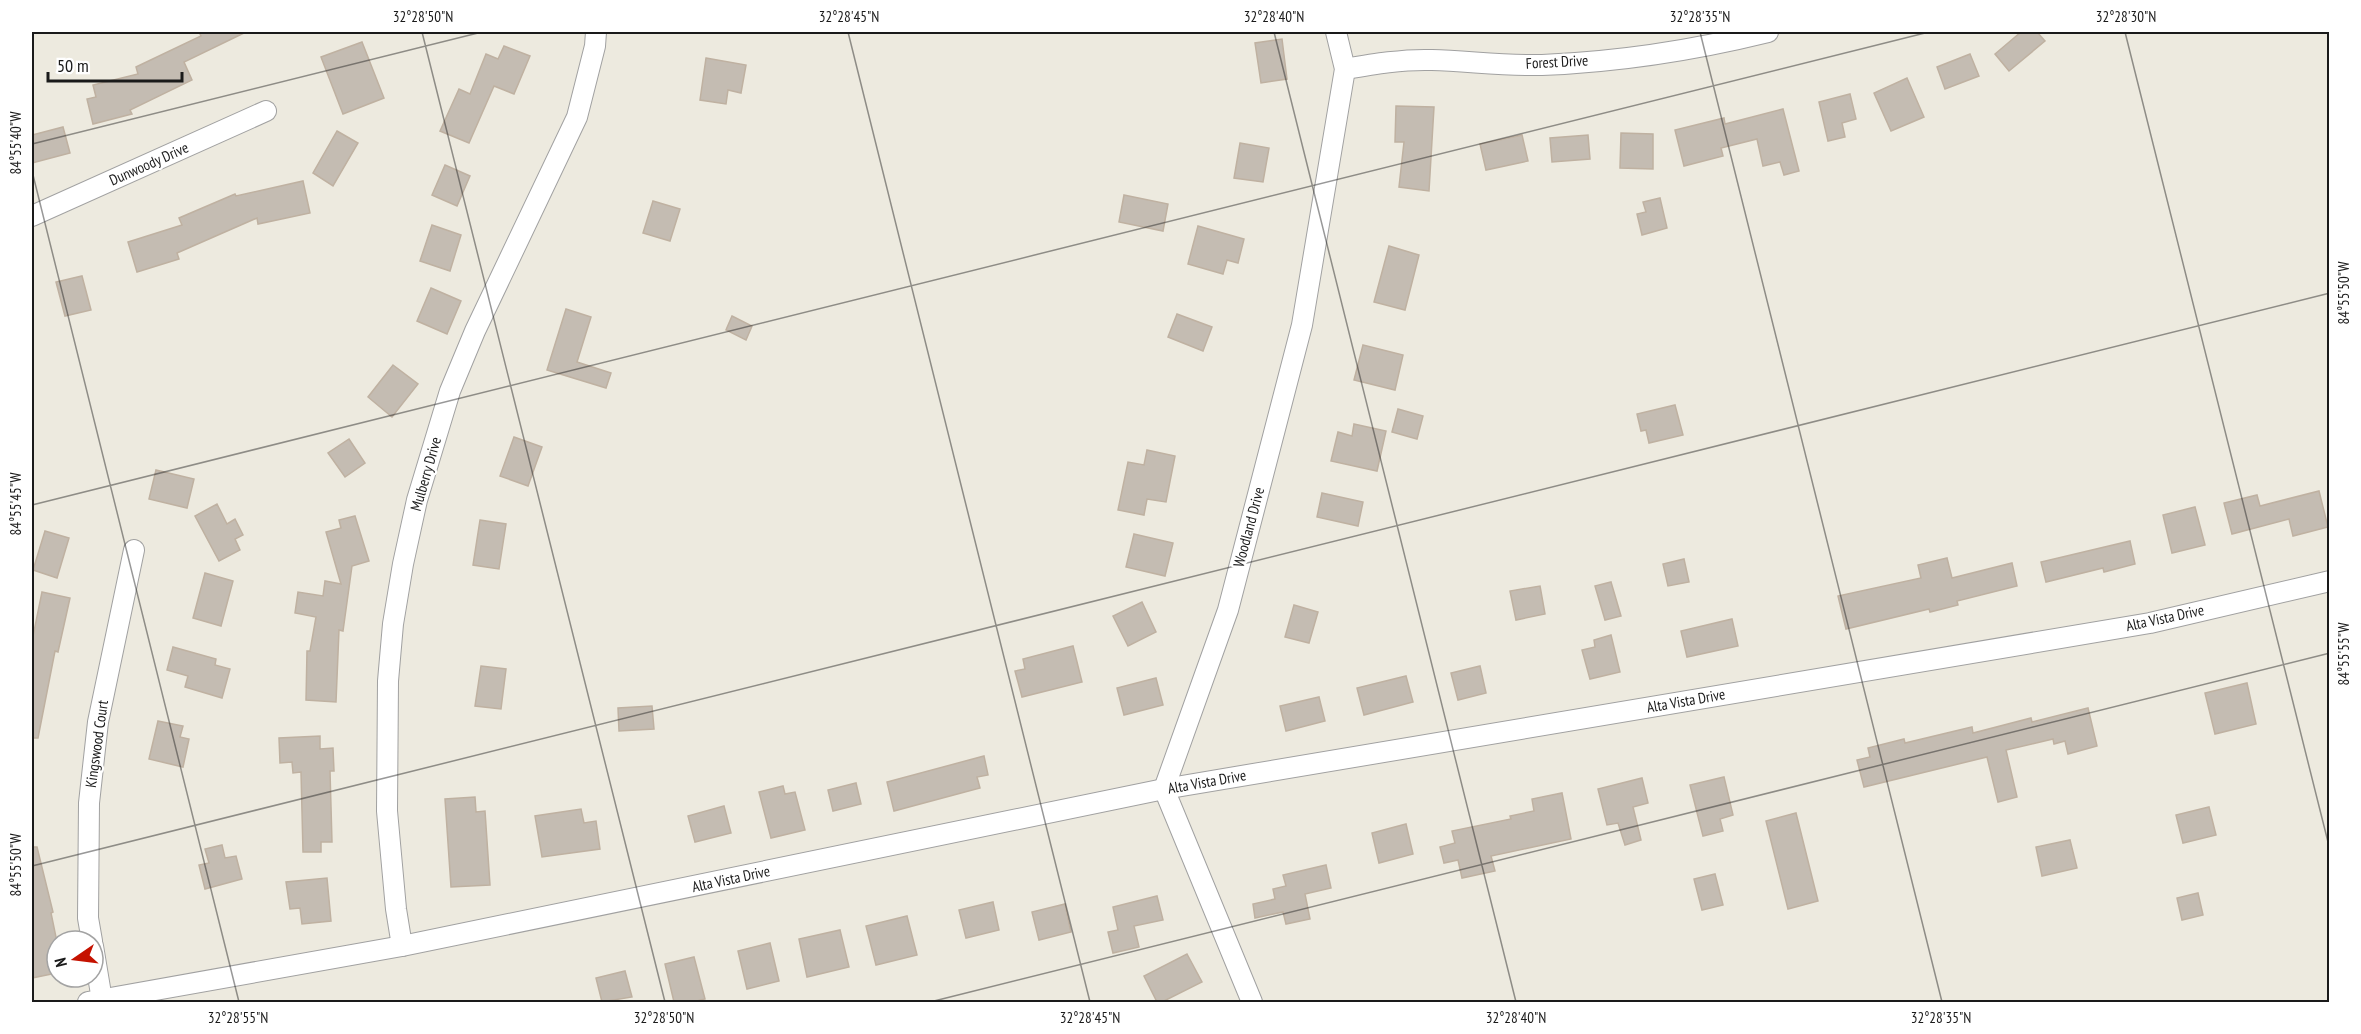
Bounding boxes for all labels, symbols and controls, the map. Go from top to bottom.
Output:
text: 32°28'50"N [393,7,453,26]
text: 32°28'45"N [819,7,879,26]
text: 32°28'40"N [1244,7,1304,26]
text: 32°28'35"N [1670,7,1730,26]
text: 32°28'30"N [2096,7,2156,26]
scale bar [48,45,182,83]
street label: Forest Drive [1525,50,1589,73]
text: 50 m [57,54,89,77]
text: 84°55'40"W [6,111,25,175]
street label: Dunwoody Drive [106,138,191,189]
text: 84°55'50"W [2334,261,2353,325]
street label: Mulberry Drive [406,435,445,513]
text: 84°55'45"W [6,472,25,536]
street label: Woodland Drive [1229,485,1268,569]
street label: Alta Vista Drive [2124,600,2206,635]
text: 84°55'55"W [2334,622,2353,686]
street label: Alta Vista Drive [1645,684,1727,717]
street label: Kingswood Court [81,699,112,789]
street label: Alta Vista Drive [1166,765,1248,798]
text: 84°55'50"W [6,833,25,897]
street label: Alta Vista Drive [690,861,772,896]
north arrow [45,929,105,989]
text: N [50,956,71,969]
text: 32°28'55"N [208,1008,268,1027]
text: 32°28'50"N [634,1008,694,1027]
text: 32°28'45"N [1060,1008,1120,1027]
text: 32°28'40"N [1486,1008,1546,1027]
text: 32°28'35"N [1911,1008,1971,1027]

